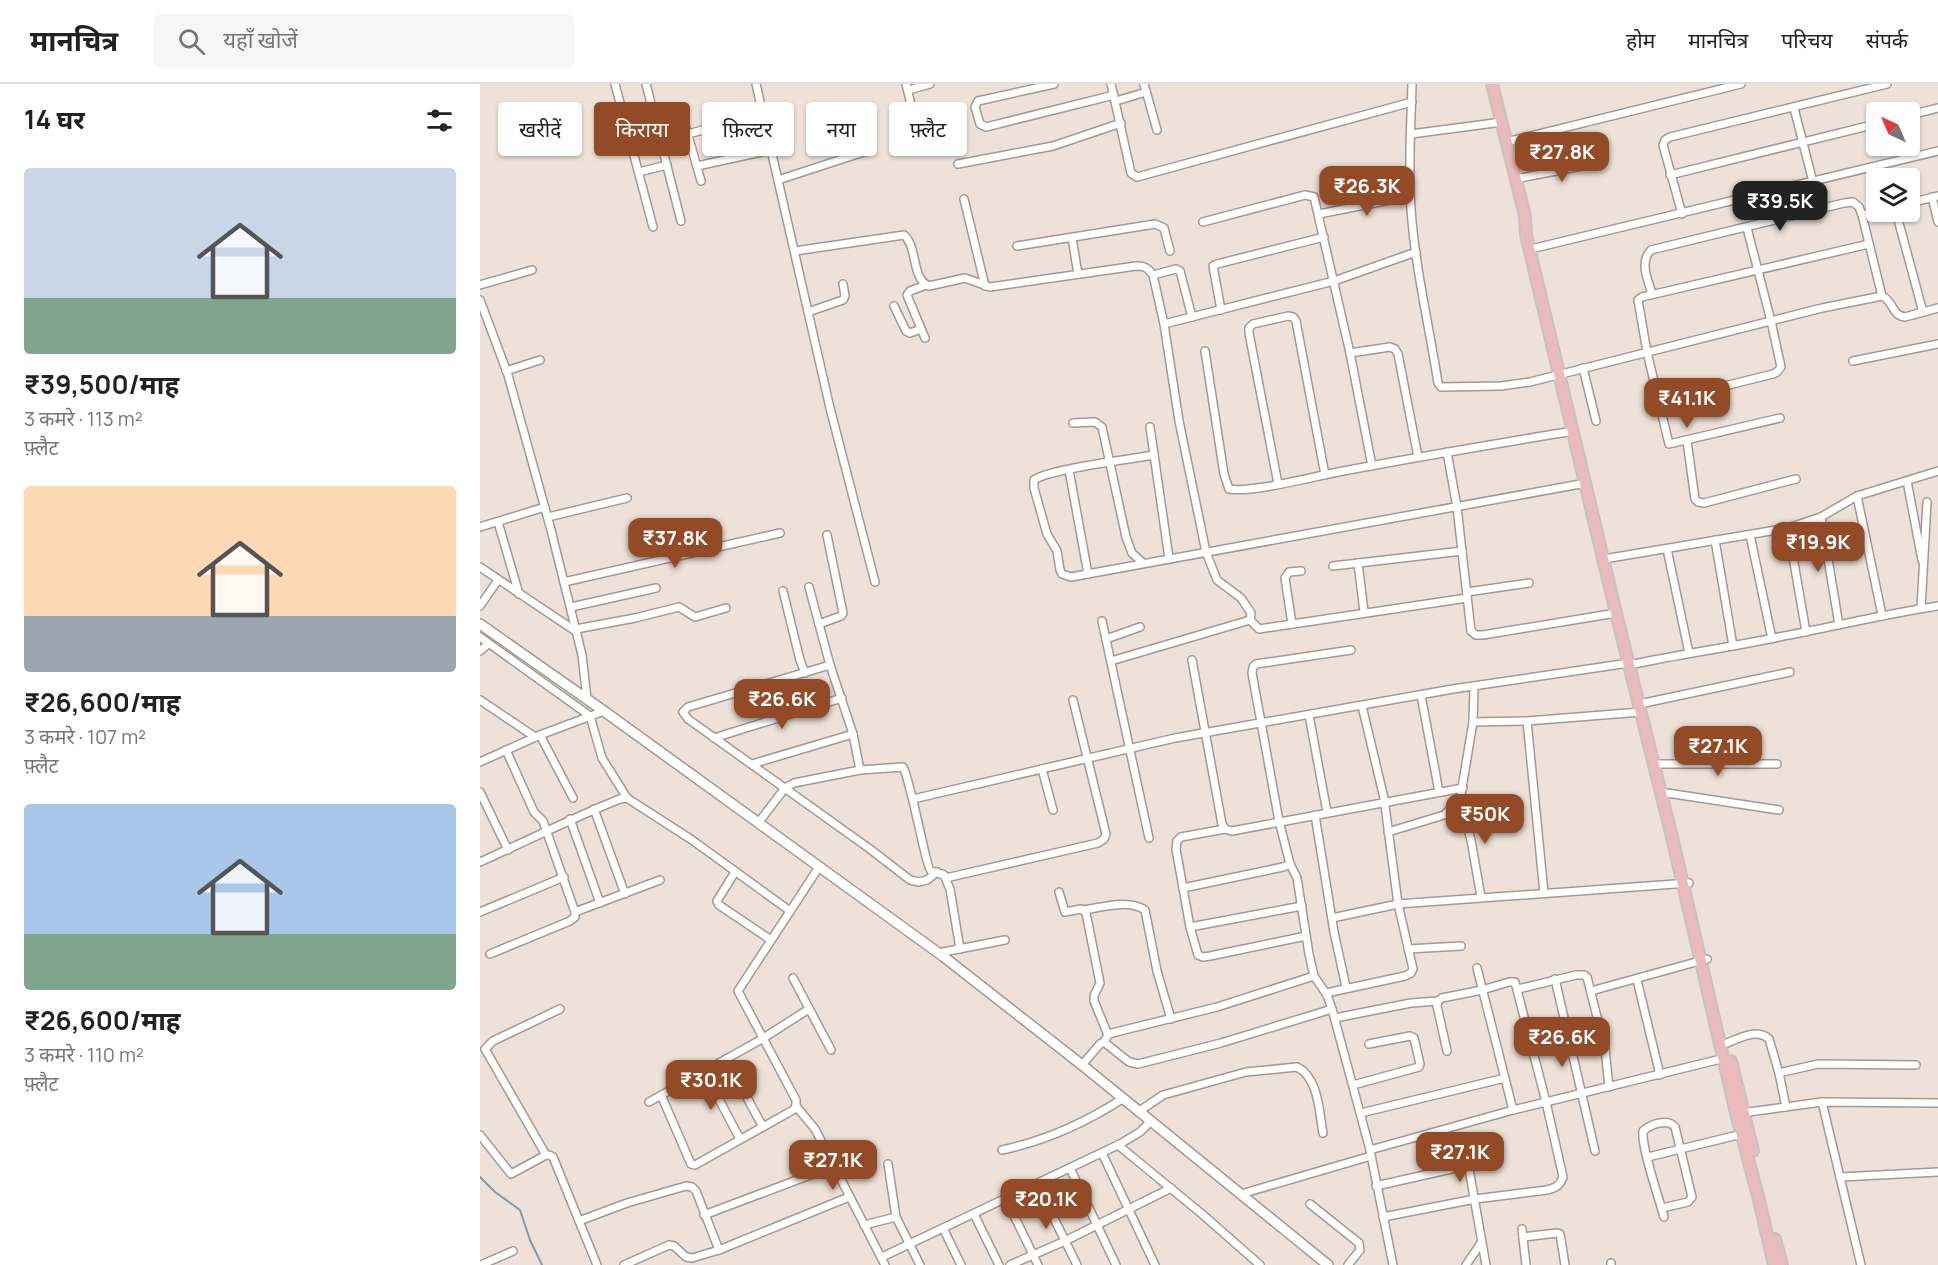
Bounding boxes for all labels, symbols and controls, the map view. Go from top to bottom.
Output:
search box [154,14,574,68]
text: मानचित्र [30,21,118,59]
icon: search [175,25,208,58]
text: यहाँ खोजें [223,25,298,55]
text: होम [1626,26,1655,54]
text: मानचित्र [1688,26,1748,54]
text: परिचय [1781,26,1833,54]
text: संपर्क [1866,26,1908,54]
text: 14 घर [24,101,85,137]
chip: खरीदें [498,102,582,156]
chip: किराया [594,102,690,156]
chip: फ़िल्टर [702,102,794,156]
chip: नया [806,102,877,156]
chip: फ़्लैट [889,102,967,156]
north arrow [1866,102,1920,156]
map controls [1866,102,1920,222]
icon: filters [423,104,456,137]
pin: ₹27.8K [1513,132,1611,183]
text: ₹27.8K [1529,138,1595,165]
pin: ₹26.3K [1318,166,1416,217]
button: layers [1866,168,1920,222]
text: ₹26.3K [1333,172,1401,199]
pin: ₹39.5K [1731,181,1829,232]
text: ₹39.5K [1746,187,1814,214]
icon: home [186,207,294,315]
text: ₹39,500/माह [24,366,179,402]
pin: ₹41.1K [1638,378,1736,429]
text: ₹41.1K [1658,384,1716,411]
text: 3 कमरे · 113 m² [24,405,143,432]
text: फ़्लैट [24,434,59,461]
pin: ₹37.8K [626,518,724,569]
pin: ₹19.9K [1769,522,1867,573]
text: ₹37.8K [642,524,708,551]
icon: home [186,525,294,633]
text: ₹19.9K [1786,528,1850,555]
pin: ₹26.6K [733,679,831,730]
text: ₹26,600/माह [24,684,181,720]
text: ₹26.6K [748,685,816,712]
text: 3 कमरे · 107 m² [24,723,146,750]
pin: ₹27.1K [1669,726,1767,777]
text: ₹27.1K [1688,732,1748,759]
text: फ़्लैट [24,752,59,779]
pin: ₹50K [1449,794,1521,845]
text: ₹50K [1460,800,1510,827]
icon: home [186,843,294,951]
text: ₹26,600/माह [24,1002,181,1038]
pin: ₹26.6K [1513,1017,1611,1068]
text: ₹26.6K [1528,1023,1596,1050]
text: 3 कमरे · 110 m² [24,1041,144,1068]
pin: ₹30.1K [662,1060,760,1111]
text: ₹30.1K [680,1066,742,1093]
text: फ़्लैट [24,1070,59,1097]
pin: ₹27.1K [1411,1132,1509,1183]
text: ₹27.1K [1430,1138,1490,1165]
pin: ₹27.1K [784,1140,882,1191]
text: ₹27.1K [803,1146,863,1173]
pin: ₹20.1K [997,1179,1095,1230]
text: ₹20.1K [1015,1185,1077,1212]

